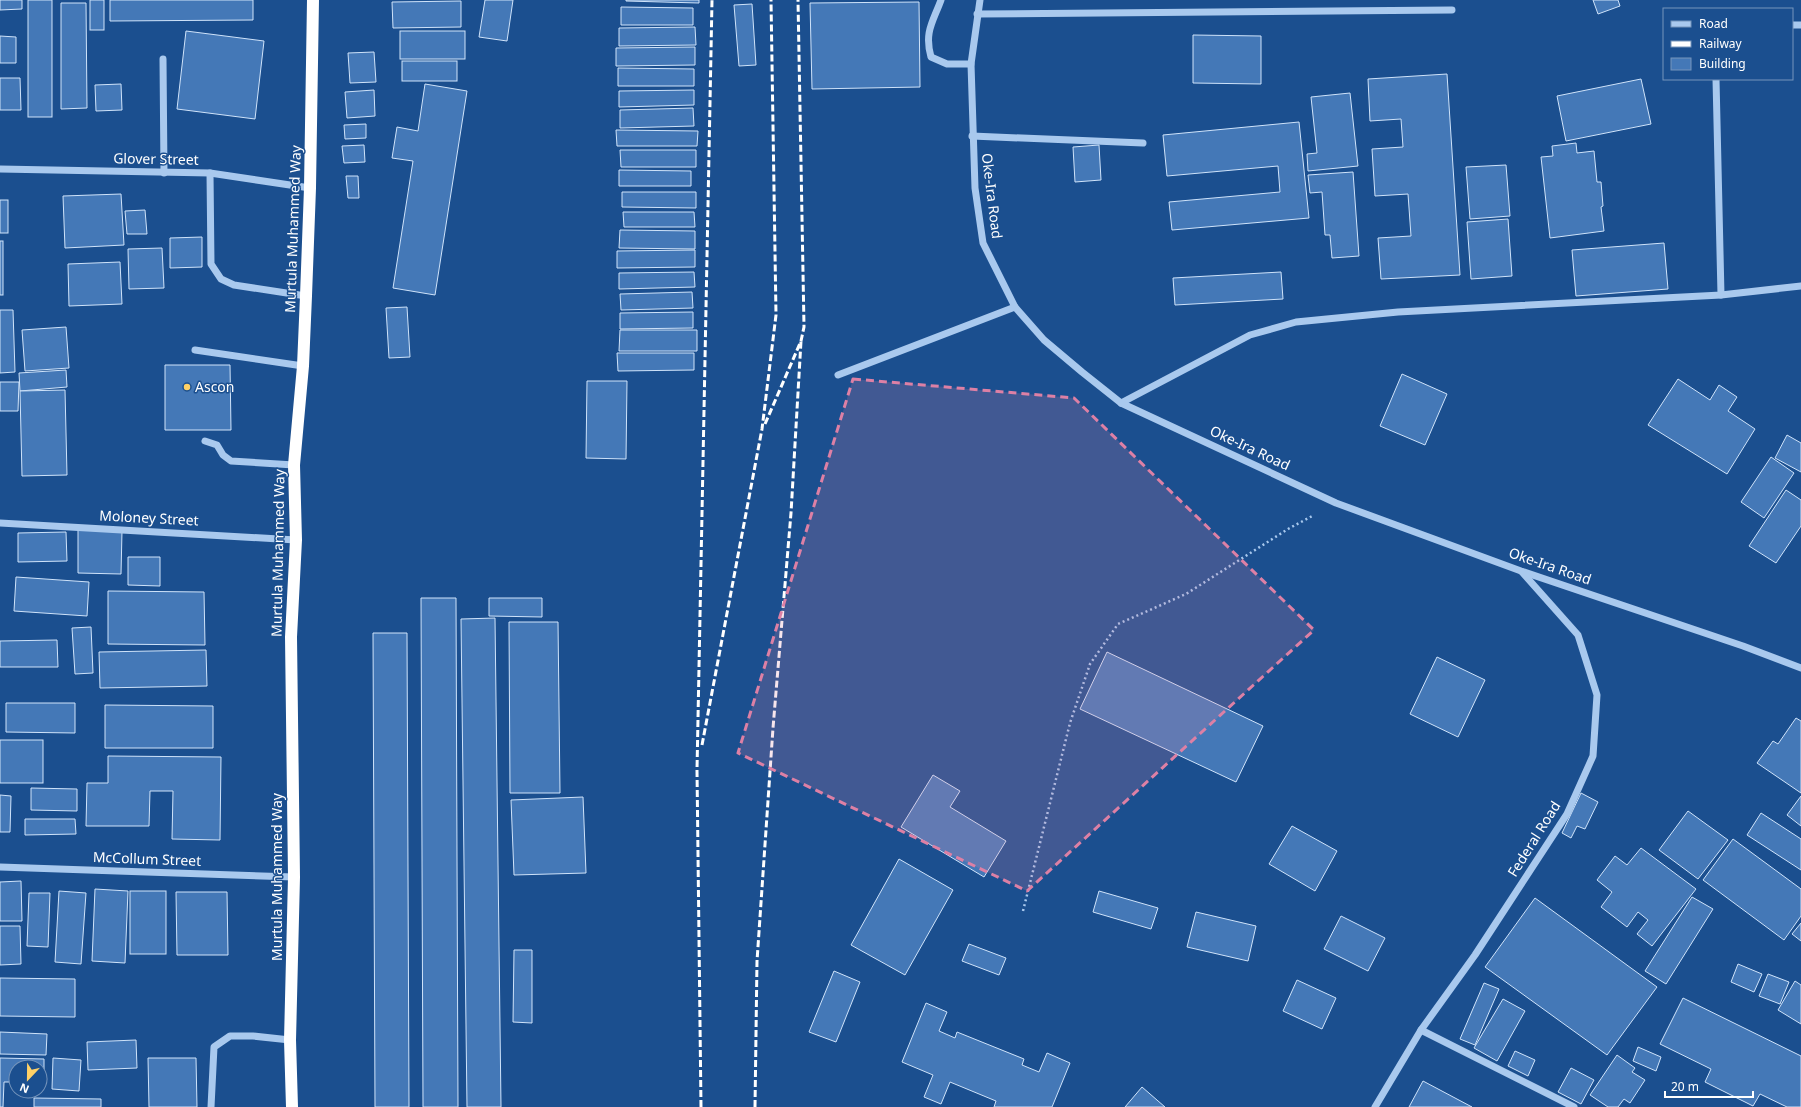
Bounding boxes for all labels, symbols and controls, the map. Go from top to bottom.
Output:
legend [1663,8,1793,80]
text: Road [1699,15,1728,32]
text: Railway [1699,35,1743,52]
text: Building [1699,55,1746,72]
street label: Murtula Muhammed Way [280,144,305,313]
street label: Glover Street [113,148,199,169]
street label: Oke-Ira Road [978,152,1007,240]
place label: Ascon [195,377,235,396]
marker: Ascon [182,382,192,392]
street label: Oke-Ira Road [1207,421,1293,474]
street label: Murtula Muhammed Way [267,468,288,637]
street label: Moloney Street [99,505,199,530]
street label: Oke-Ira Road [1506,543,1594,589]
street label: Murtula Muhammed Way [267,792,286,961]
street label: Federal Road [1503,797,1564,880]
street label: McCollum Street [93,847,202,870]
north arrow [8,1059,48,1099]
scale bar [1665,1073,1753,1099]
text: 20 m [1671,1078,1699,1095]
text: N [17,1080,31,1097]

